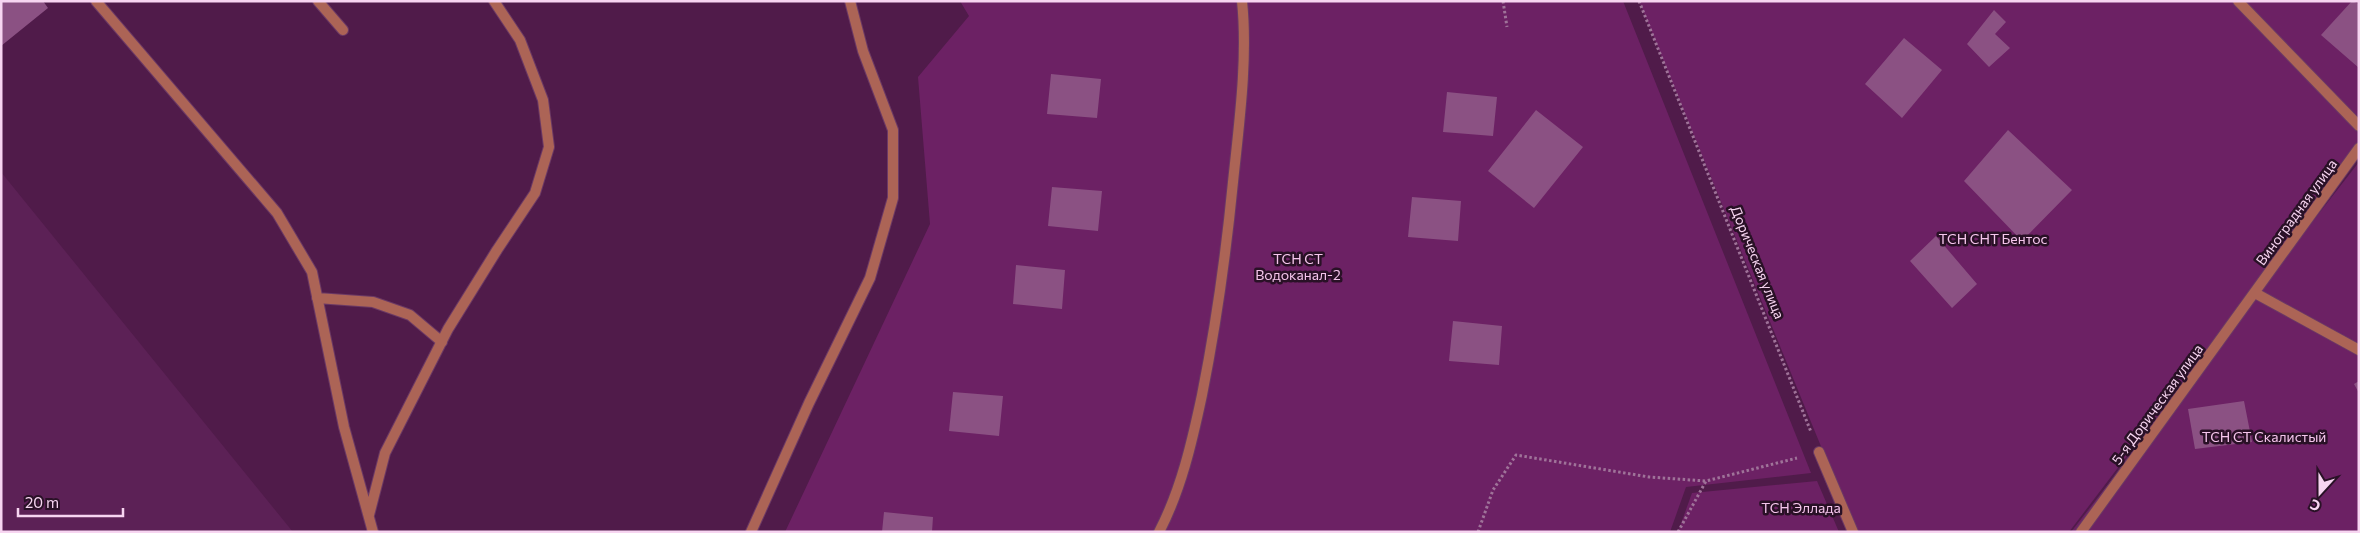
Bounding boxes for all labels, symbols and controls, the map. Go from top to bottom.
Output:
street label: Виноградная улица [2252,156,2340,268]
street label: Дорическая улица [1728,203,1788,321]
park label: ТСН СНТ Бентос [1939,230,2048,247]
park label: ТСН СТ Водоканал-2 [1255,250,1341,283]
street label: 5-я Дорическая улица [2108,341,2206,467]
park label: ТСН СТ Скалистый [2202,428,2326,445]
north arrow [2295,468,2345,518]
scale bar [18,486,122,518]
text: 20 m [25,493,59,511]
text: С [2308,496,2323,515]
park label: ТСН Эллада [1761,499,1841,516]

